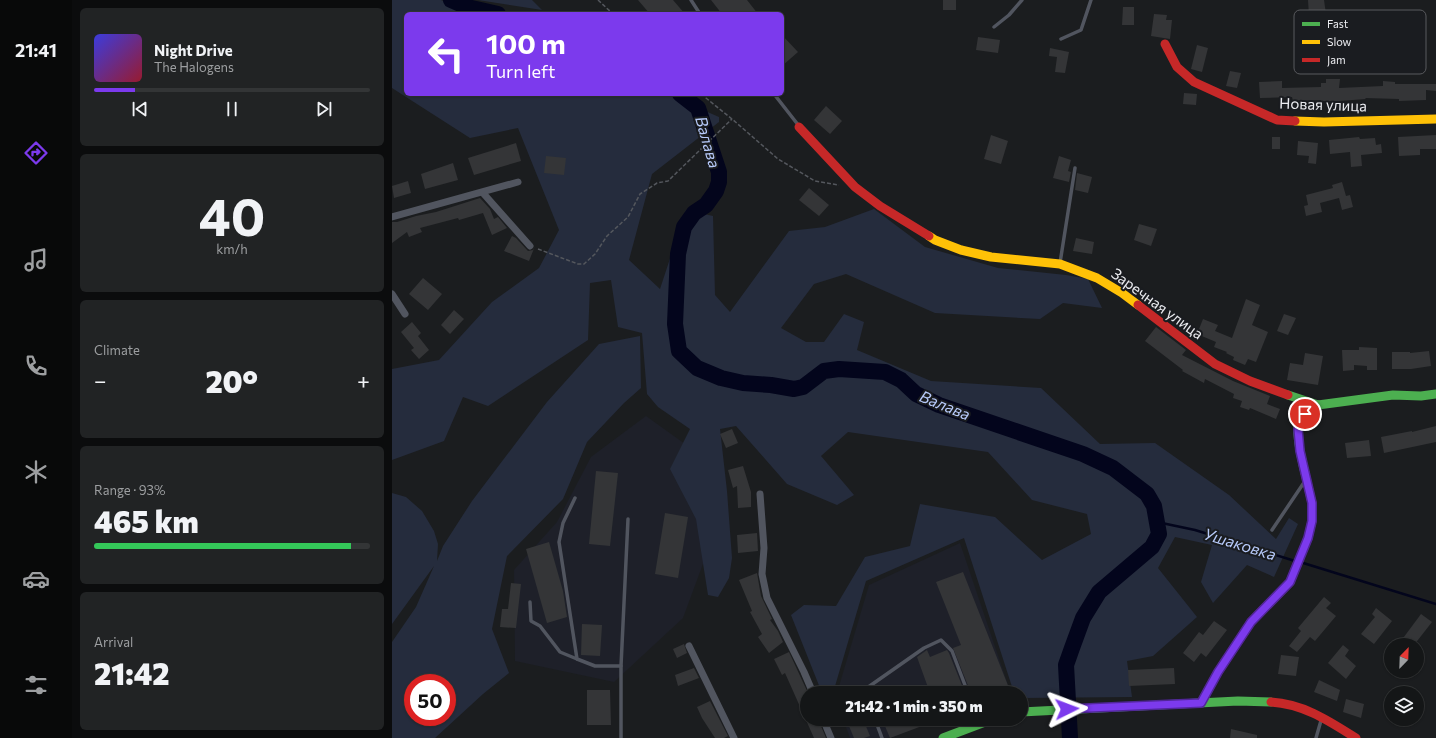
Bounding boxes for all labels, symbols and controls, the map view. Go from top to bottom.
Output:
legend [1294,10,1426,74]
text: Fast [1327,17,1349,30]
text: 100 m [486,26,566,60]
icon: left [420,28,472,80]
text: Slow [1327,35,1352,48]
text: 21:41 [15,39,57,61]
text: Night Drive [154,41,233,59]
text: Jam [1327,53,1346,67]
text: The Halogens [154,59,234,75]
text: Turn left [486,60,555,82]
street label: Новая улица [1279,93,1367,115]
icon: previous [129,98,151,120]
icon: pause [221,98,243,120]
icon: next [313,98,335,120]
water label: Валава [692,114,725,170]
icon: directions [22,139,50,167]
text: 40 [199,183,265,247]
text: km/h [216,241,248,257]
icon: music [22,246,50,274]
street label: Заречная улица [1108,264,1207,343]
text: Climate [94,342,140,358]
icon: phone [22,352,50,380]
text: 20° [205,362,258,399]
text: − [94,367,107,394]
text: + [357,367,370,394]
water label: Валава [917,386,973,423]
pin [1288,397,1322,431]
icon: arrive [1294,403,1316,425]
icon: climate [22,458,50,486]
text: Range · 93% [94,482,165,498]
text: 465 km [94,502,199,539]
water label: Ушаковка [1202,524,1279,564]
icon: car [22,565,50,593]
text: Arrival [94,634,133,650]
north arrow [1384,638,1424,678]
map controls [1384,638,1424,726]
text: 21:42 [94,654,170,691]
icon: filters [22,671,50,699]
speed limit sign: 50 [404,674,456,726]
button: layers [1384,686,1424,726]
position arrow [1046,688,1088,730]
text: 21:42 · 1 min · 350 m [845,697,983,715]

